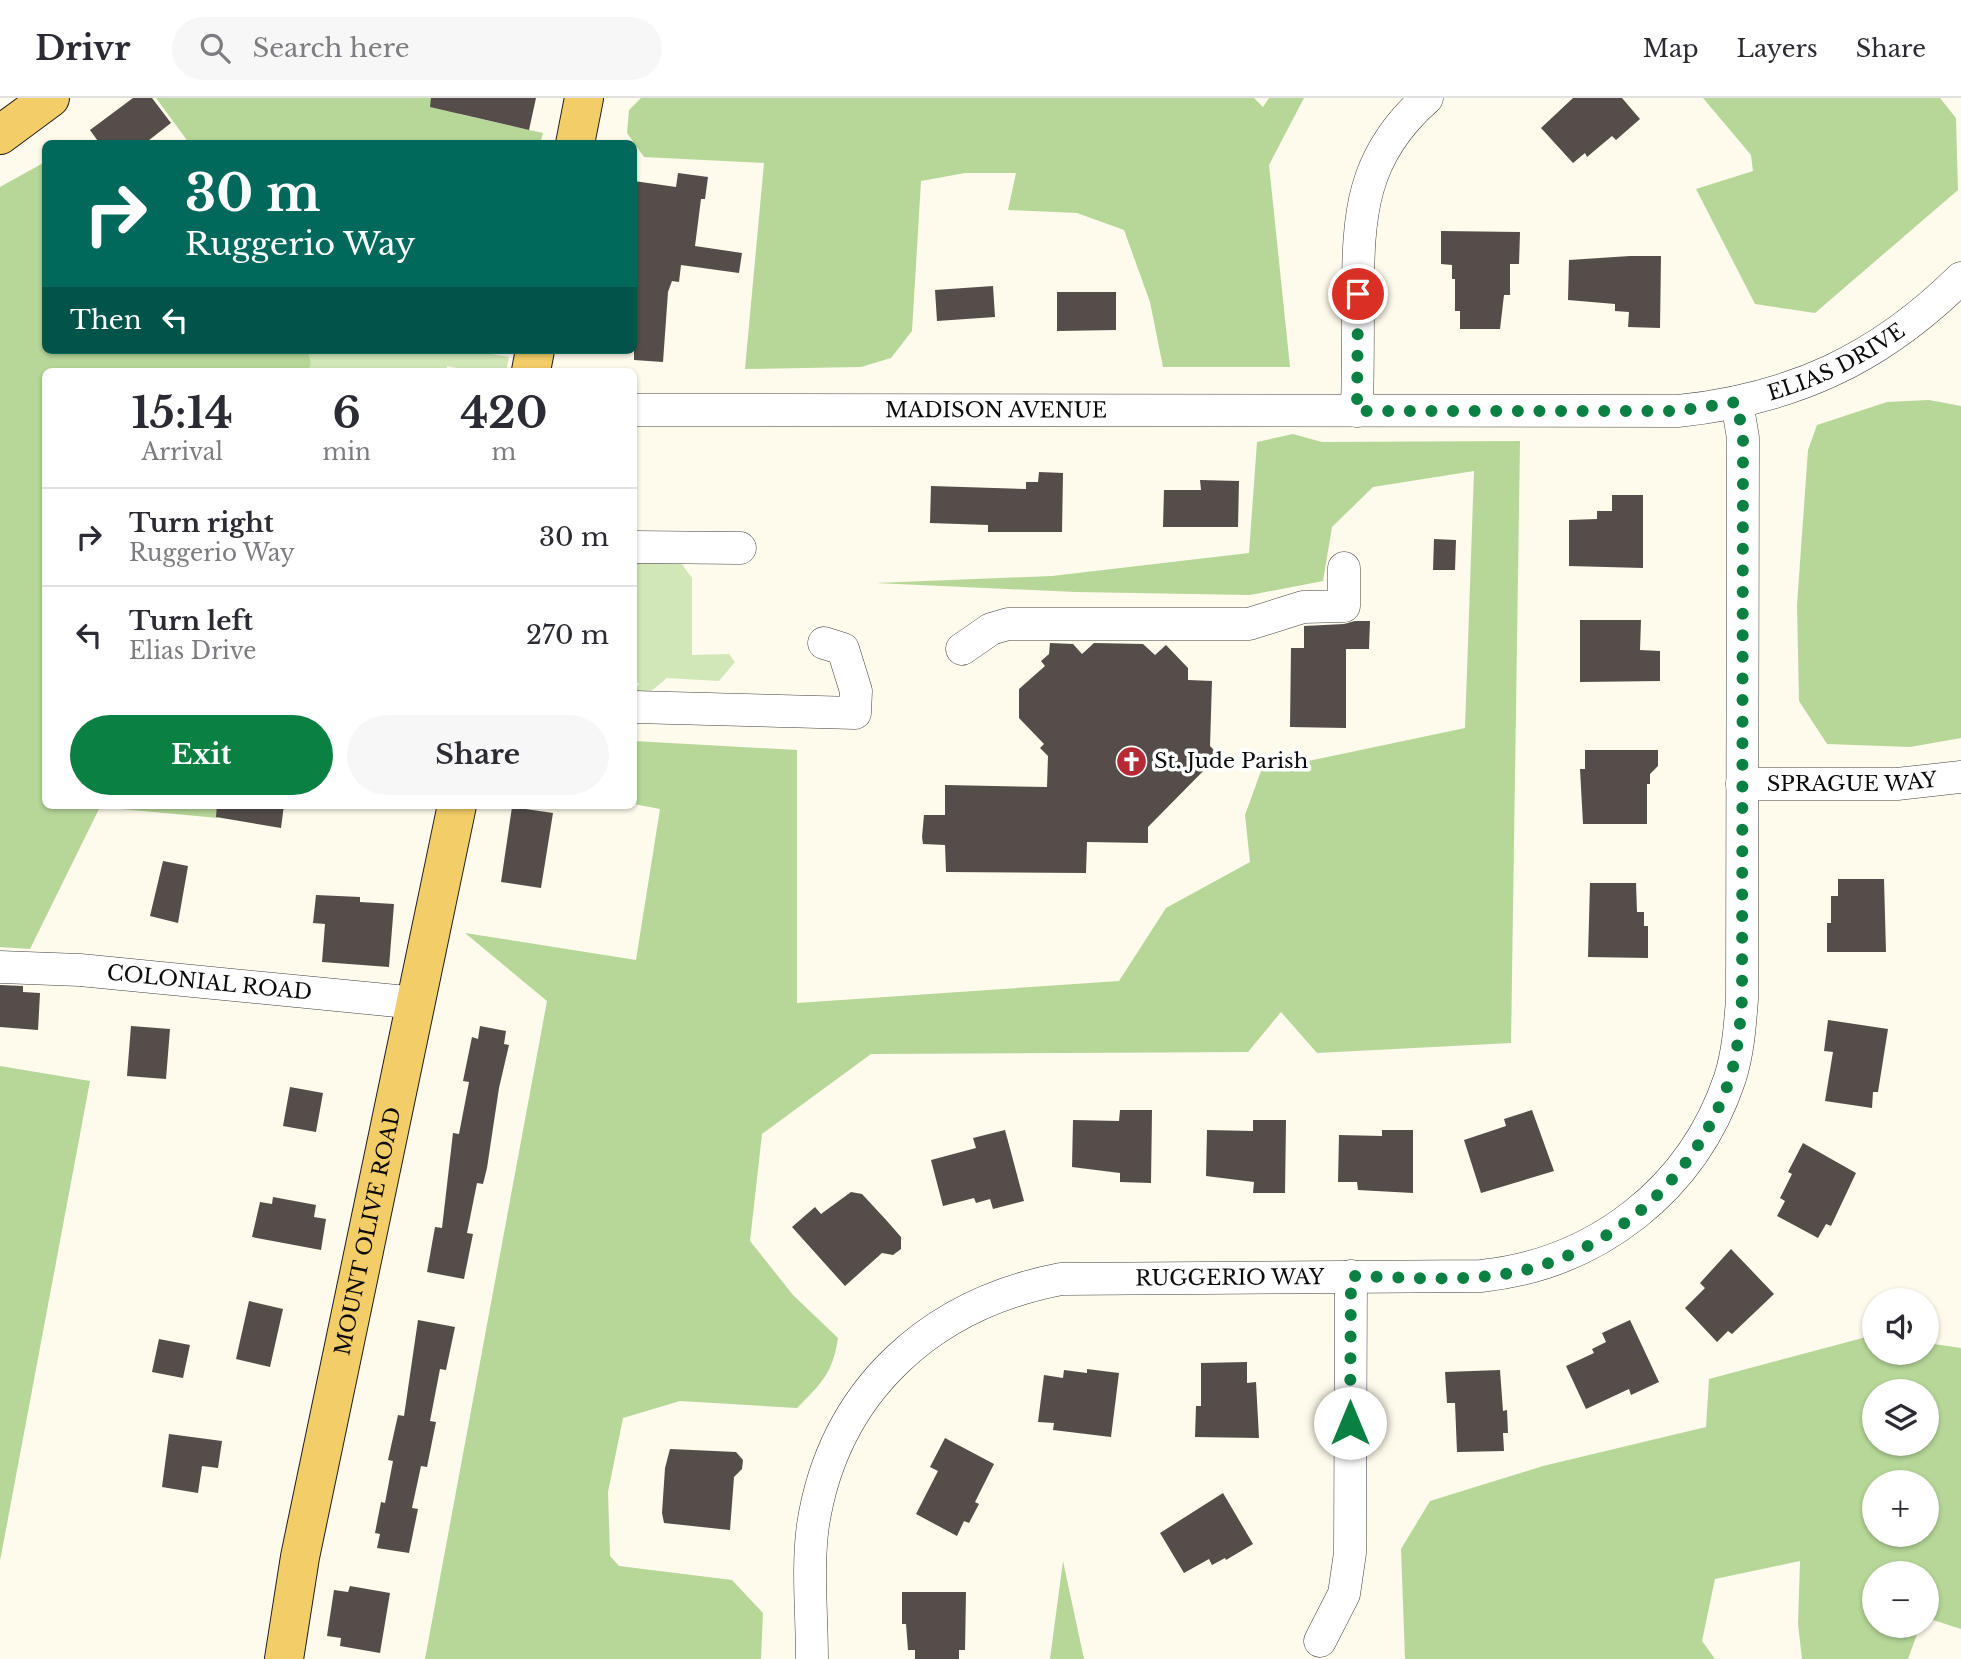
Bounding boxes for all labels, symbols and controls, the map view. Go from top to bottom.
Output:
search box [172,17,662,80]
text: Drivr [35,28,130,69]
icon: search [196,29,234,67]
text: Search here [252,32,410,64]
text: Map [1643,34,1699,63]
text: Layers [1737,34,1818,63]
text: Share [1856,34,1926,63]
text: 30 m [185,163,320,224]
icon: right [70,168,161,259]
text: Ruggerio Way [185,224,416,264]
pin [1328,264,1388,324]
icon: arrive [1339,275,1377,313]
icon: left [156,301,194,339]
text: Then [70,304,142,336]
street label: ELIAS DRIVE [1764,318,1910,407]
text: 15:14 [132,387,233,439]
text: 6 [333,387,361,439]
text: 420 [460,387,547,439]
street label: MADISON AVENUE [885,397,1107,423]
text: Arrival [142,438,223,466]
text: min [323,438,371,466]
text: m [492,438,516,466]
text: Turn right [129,507,274,539]
icon: right [70,518,108,556]
text: 30 m [539,521,609,553]
text: Ruggerio Way [129,539,295,567]
text: Turn left [129,605,253,637]
icon: left [70,616,108,654]
text: 270 m [526,619,609,651]
text: Elias Drive [129,637,257,665]
button: Exit [70,715,333,795]
button: Share [347,715,609,795]
church icon: St. Jude Parish [1114,744,1148,778]
place label: St. Jude Parish [1154,748,1308,774]
street label: SPRAGUE WAY [1767,767,1939,797]
street label: COLONIAL ROAD [106,960,313,1006]
street label: MOUNT OLIVE ROAD [329,1105,407,1358]
street label: RUGGERIO WAY [1135,1264,1325,1291]
map controls [1862,1288,1939,1638]
button: sound [1862,1288,1939,1365]
button: layers [1862,1379,1939,1456]
position arrow [1313,1386,1387,1460]
button: + [1862,1470,1939,1547]
button: − [1862,1561,1939,1638]

